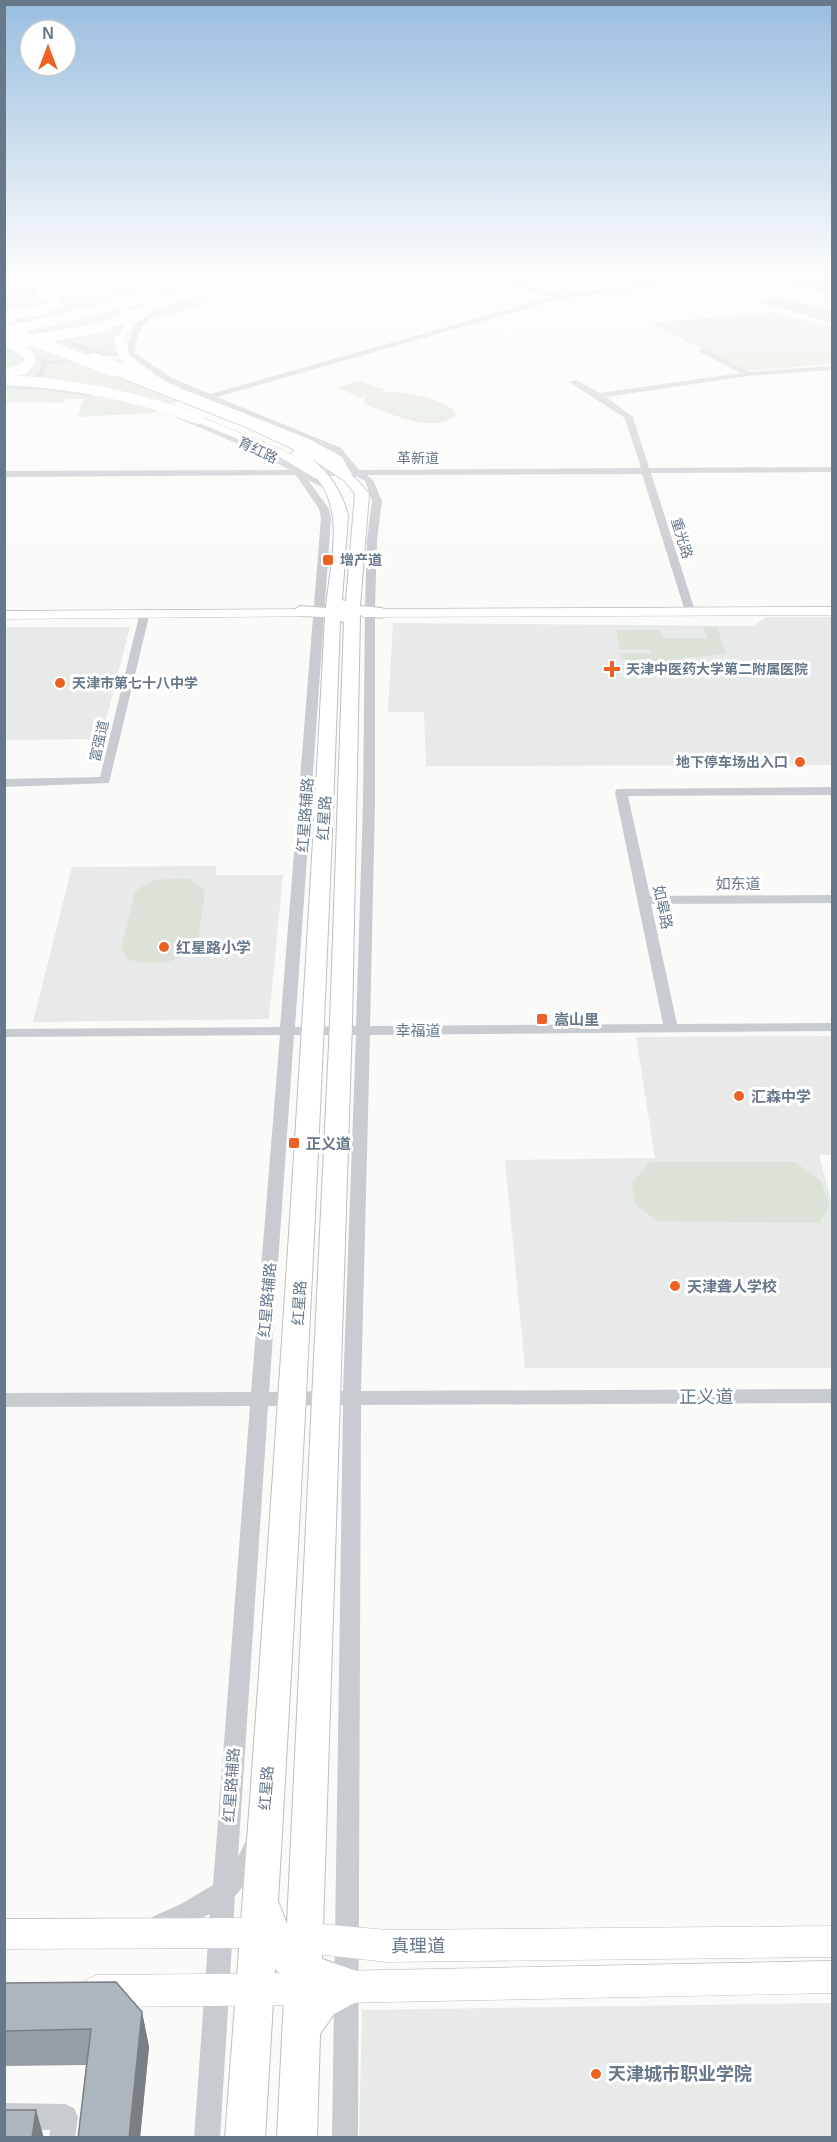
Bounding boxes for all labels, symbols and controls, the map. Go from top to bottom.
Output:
north arrow [18,18,78,78]
text: N [42,25,54,42]
street label: 育红路 [236,434,280,466]
street label: 革新道 [397,450,439,466]
street label: 重光路 [668,516,696,560]
place label: 增产道 [340,552,382,568]
marker: 增产道 [321,553,335,567]
marker: 天津中医药大学第二附属医院 [603,660,621,678]
place label: 天津中医药大学第二附属医院 [626,661,808,677]
place label: 天津市第七十八中学 [72,675,198,691]
marker: 天津市第七十八中学 [53,676,67,690]
street label: 富强道 [86,719,112,763]
place label: 地下停车场出入口 [676,754,788,770]
marker: 地下停车场出入口 [793,755,807,769]
street label: 红星路辅路 [294,777,316,853]
street label: 红星路 [314,795,334,841]
street label: 如东道 [715,875,761,892]
street label: 如皋路 [650,883,676,931]
place label: 红星路小学 [176,939,251,956]
marker: 红星路小学 [157,940,171,954]
place label: 嵩山里 [554,1011,599,1028]
marker: 嵩山里 [535,1012,549,1026]
street label: 幸福道 [395,1022,441,1039]
place label: 汇森中学 [751,1088,811,1105]
marker: 汇森中学 [732,1089,746,1103]
place label: 正义道 [306,1135,351,1152]
marker: 正义道 [287,1136,301,1150]
street label: 红星路辅路 [255,1262,279,1338]
place label: 天津聋人学校 [687,1278,777,1295]
marker: 天津聋人学校 [668,1279,682,1293]
street label: 红星路 [289,1280,309,1326]
street label: 正义道 [679,1387,733,1407]
street label: 红星路辅路 [220,1747,242,1823]
street label: 红星路 [256,1765,276,1811]
street label: 真理道 [391,1936,445,1956]
place label: 天津城市职业学院 [608,2064,752,2084]
marker: 天津城市职业学院 [589,2067,603,2081]

